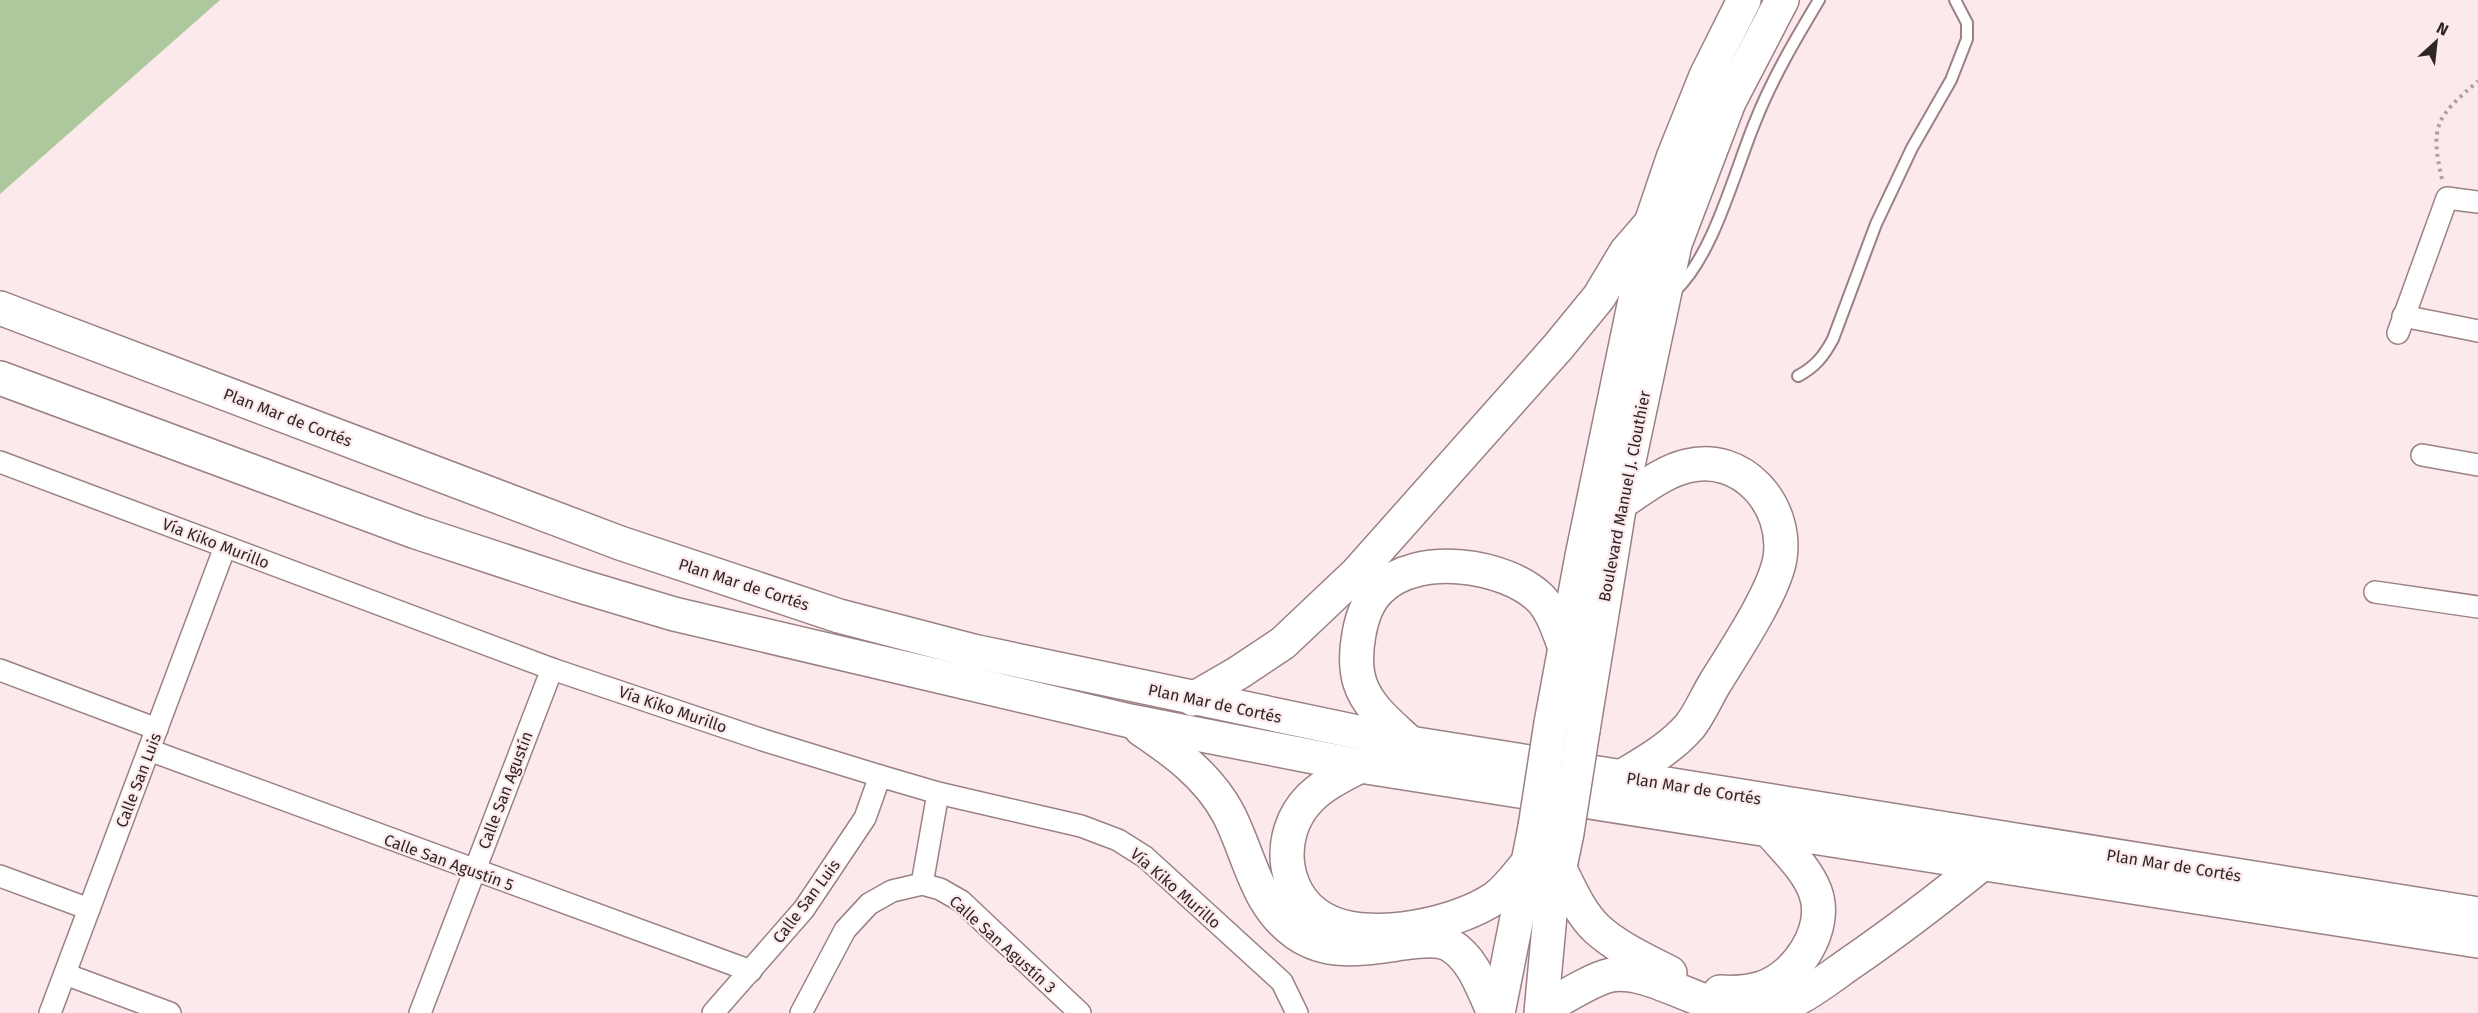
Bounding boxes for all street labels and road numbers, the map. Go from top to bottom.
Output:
street label: Plan Mar de Cortés [221,384,355,451]
street label: Boulevard Manuel J. Clouthier [1595,388,1654,603]
street label: Vía Kiko Murillo [160,514,272,573]
street label: Plan Mar de Cortés [676,554,811,615]
street label: Plan Mar de Cortés [1146,680,1283,727]
street label: Vía Kiko Murillo [616,682,729,737]
street label: Calle San Agustín [474,729,537,852]
street label: Calle San Luis [112,730,165,830]
street label: Plan Mar de Cortés [1625,768,1763,809]
street label: Calle San Agustín 5 [381,830,516,895]
street label: Vía Kiko Murillo [1127,844,1225,933]
street label: Plan Mar de Cortés [2105,845,2243,886]
street label: Calle San Luis [769,856,844,947]
street label: Calle San Agustín 3 [946,892,1060,997]

